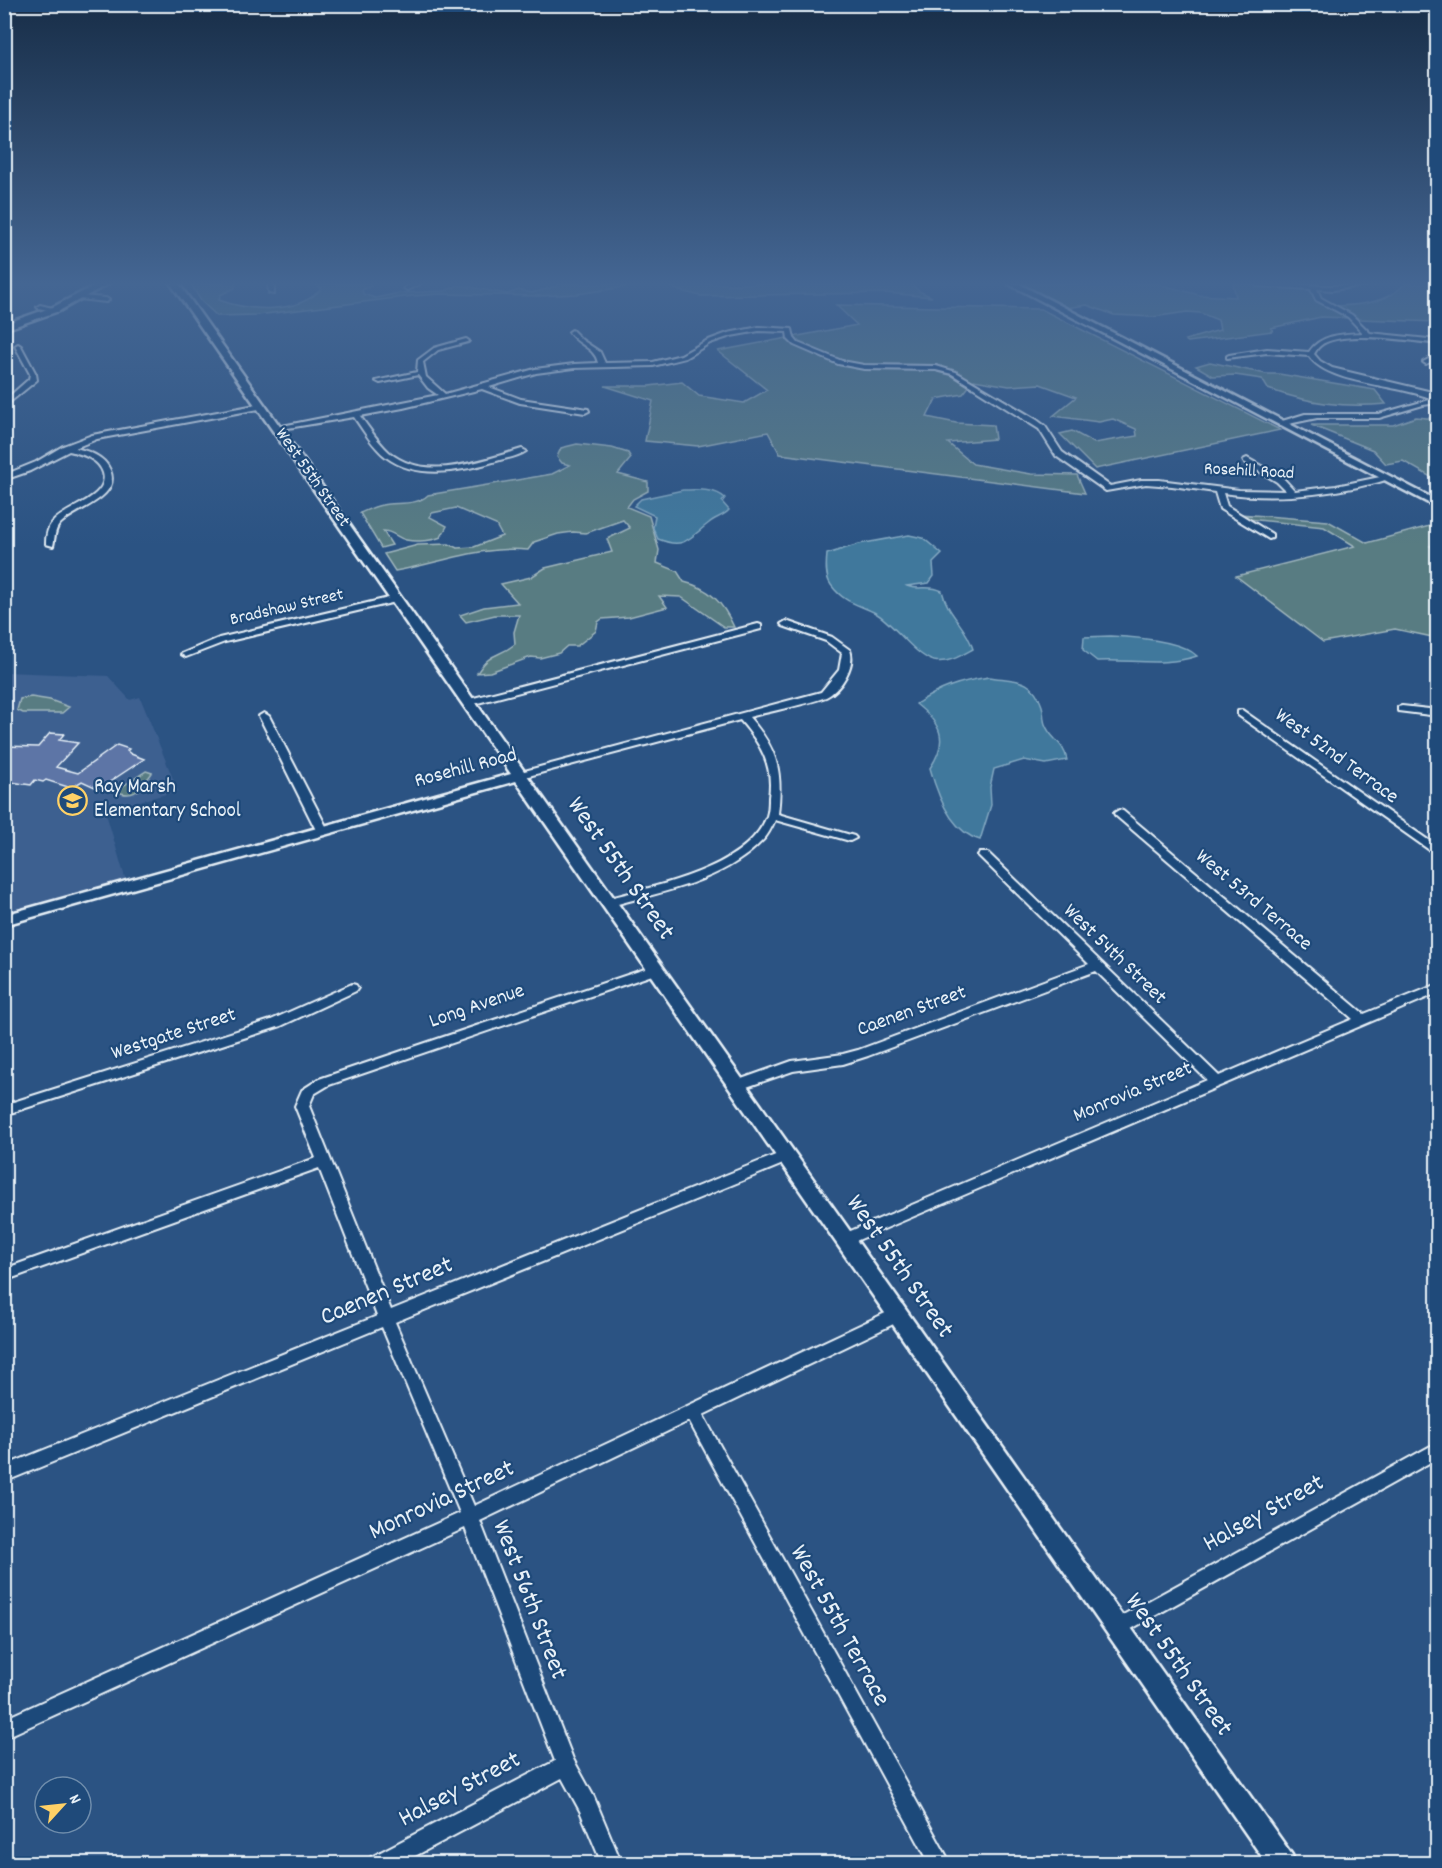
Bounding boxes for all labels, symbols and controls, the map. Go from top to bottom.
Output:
street label: West 55th Street [268,423,356,533]
street label: Rosehill Road [1203,457,1295,487]
street label: Bradshaw Street [228,583,347,633]
street label: West 52nd Terrace [1268,702,1404,812]
street label: Rosehill Road [411,741,521,797]
place label: Ray Marsh Elementary School [94,773,241,827]
school or university icon: Ray Marsh Elementary School [57,784,89,816]
street label: West 55th Street [557,790,683,949]
street label: West 53rd Terrace [1188,843,1318,959]
street label: West 54th Street [1055,898,1173,1013]
street label: Long Avenue [425,977,529,1037]
street label: Caenen Street [853,978,971,1046]
street label: Westgate Street [108,1001,241,1069]
street label: Monrovia Street [1069,1054,1197,1132]
street label: West 55th Street [836,1188,962,1347]
street label: Caenen Street [315,1247,460,1337]
street label: Monrovia Street [363,1451,521,1551]
street label: Halsey Street [1197,1465,1332,1563]
street label: West 56th Street [482,1515,577,1686]
street label: West 55th Terrace [779,1538,899,1714]
street label: West 55th Street [1115,1586,1241,1745]
street label: Halsey Street [392,1742,528,1838]
north arrow [33,1775,93,1835]
text: N [62,1791,86,1808]

